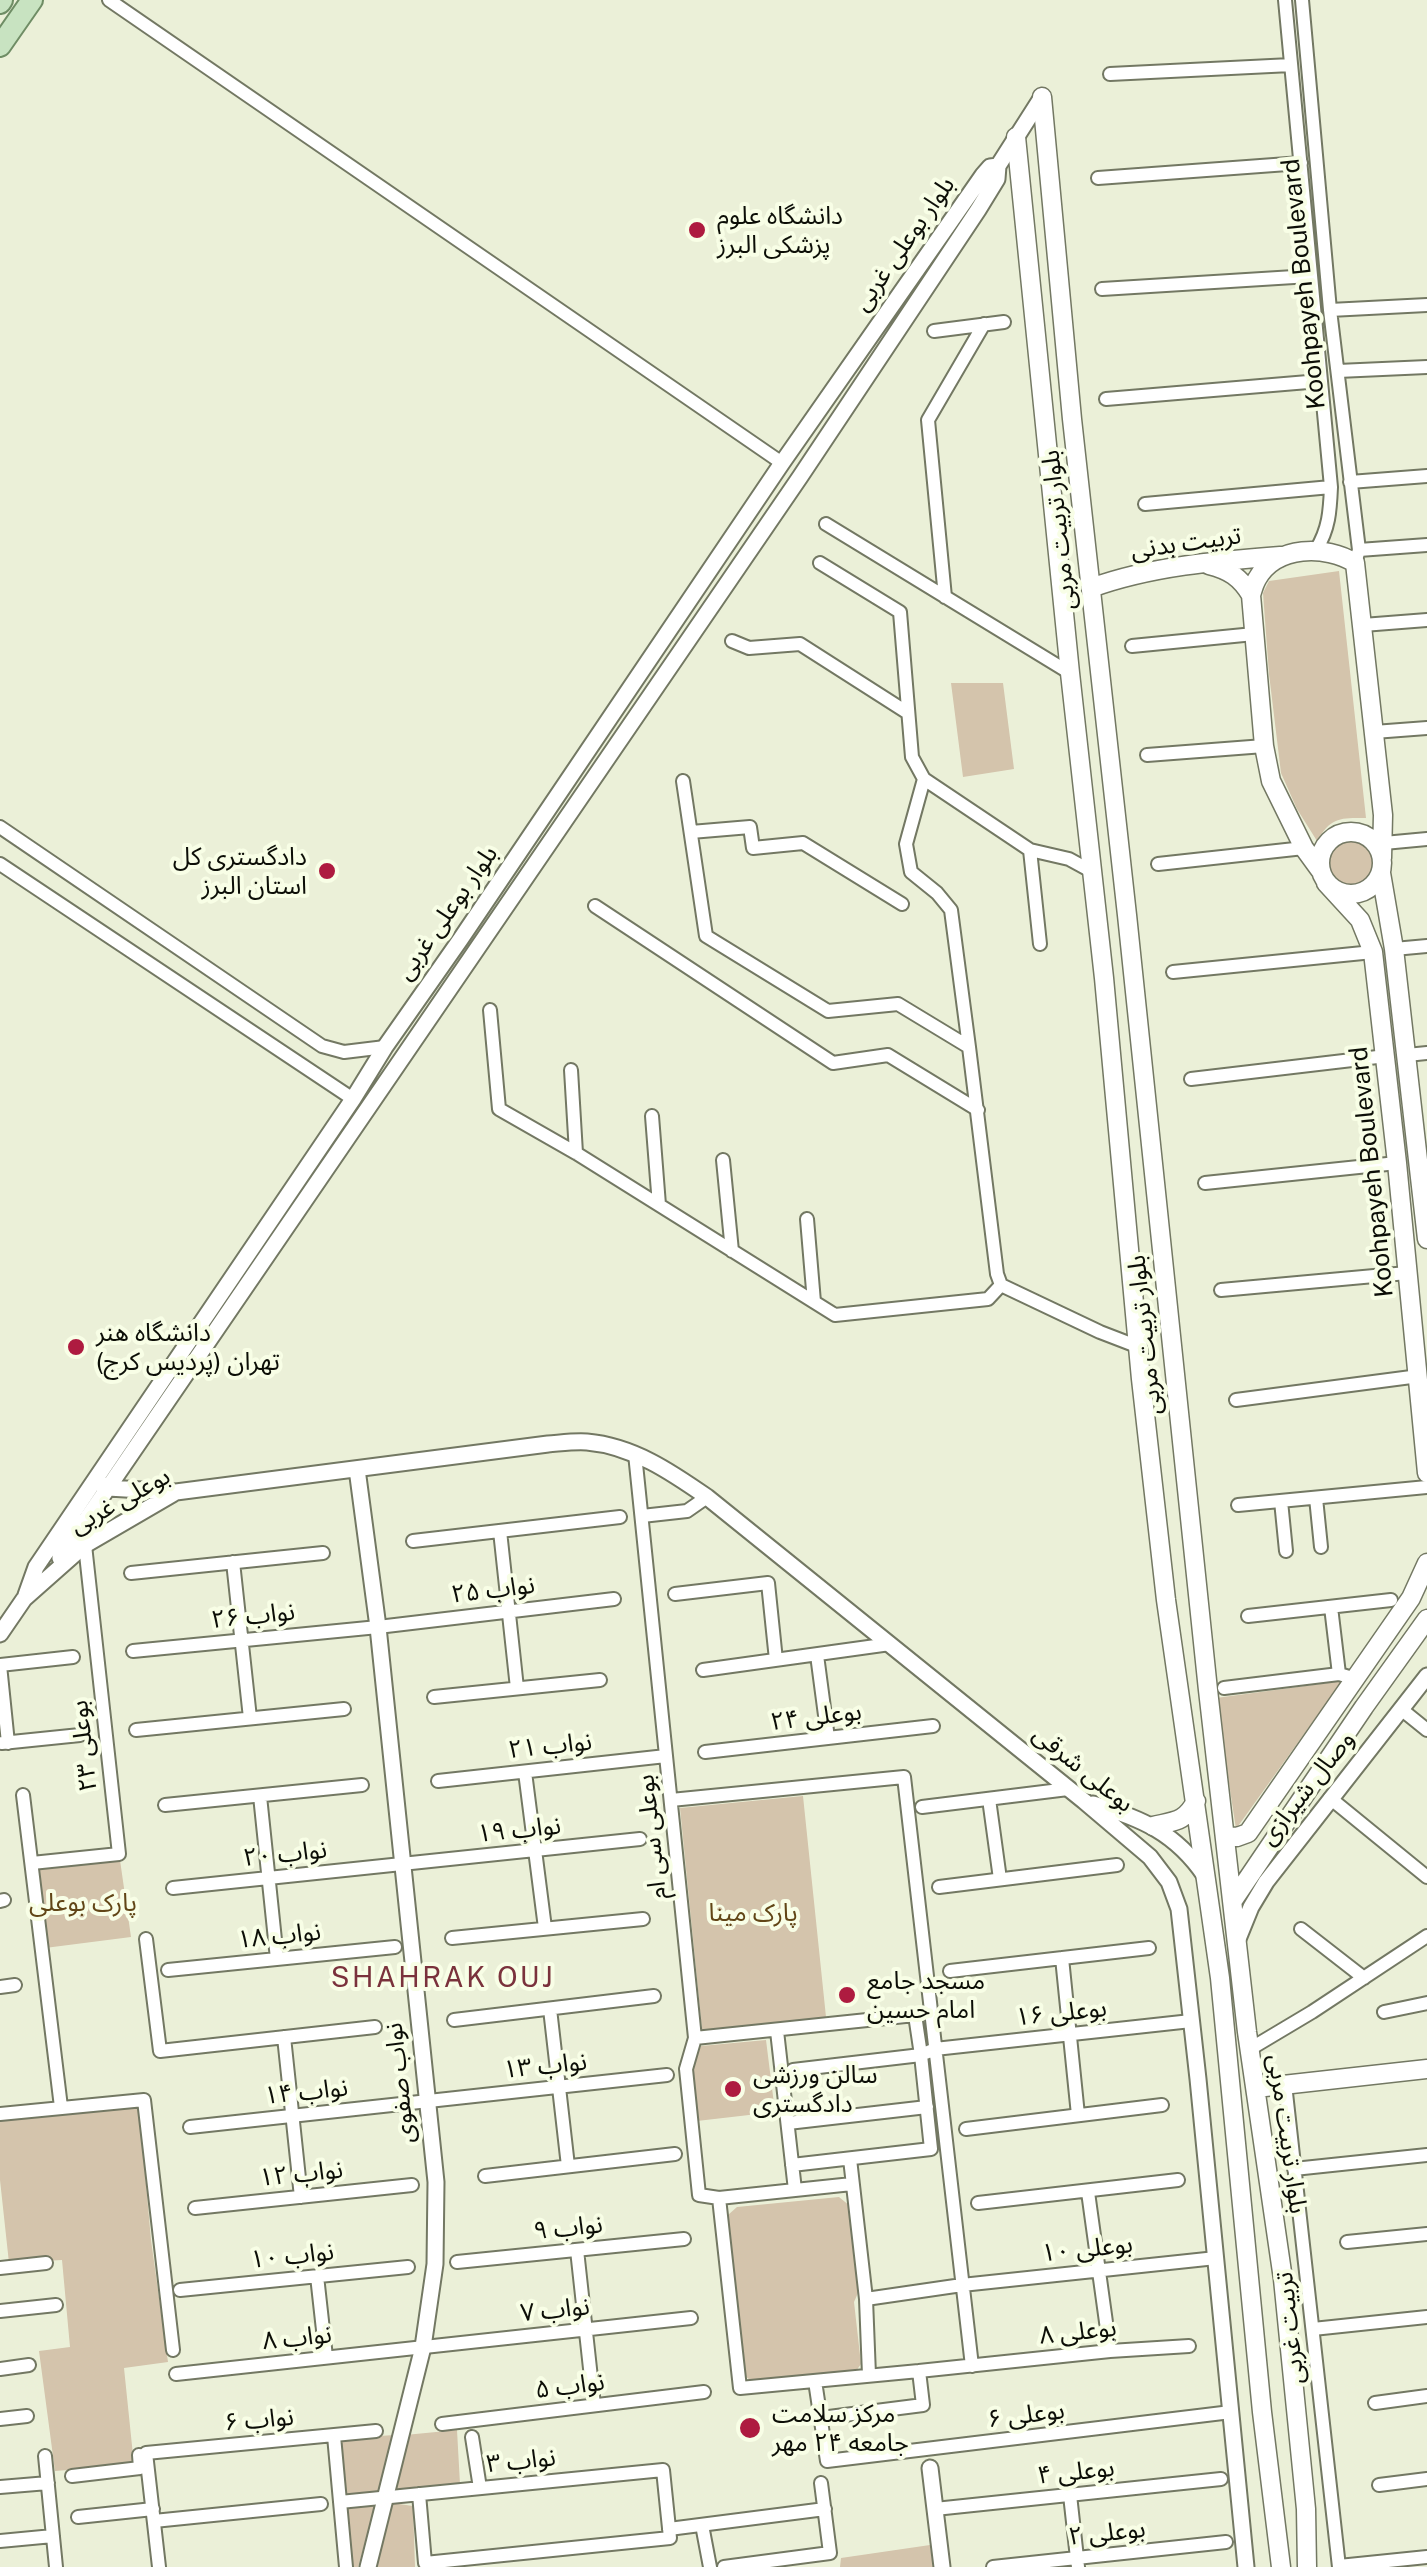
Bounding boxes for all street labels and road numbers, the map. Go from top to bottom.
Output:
street label: Koohpayeh Boulevard [1276,157,1332,411]
street label: بلوار بوعلی غربی [847,171,961,317]
street label: بلوار تربیت مربی [1036,449,1082,611]
street label: تربیت بدنی [1129,520,1243,566]
street label: بلوار بوعلی غربی [390,840,504,986]
street label: Koohpayeh Boulevard [1344,1045,1400,1299]
street label: بلوار تربیت مربی [1122,1254,1168,1416]
street label: بوعلی غربی [65,1461,175,1541]
street label: نواب ۲۵ [449,1570,537,1610]
street label: نواب ۲۶ [210,1597,296,1635]
street label: بوعلی ۲۴ [769,1697,863,1737]
street label: بوعلی ۲۳ [64,1699,104,1793]
street label: بوعلی شرقی [1026,1719,1140,1819]
street label: وصال شیرازی [1253,1725,1361,1851]
street label: نواب ۲۱ [507,1727,593,1765]
street label: بوعلی سی ام [631,1773,673,1901]
street label: نواب ۱۹ [476,1811,562,1849]
street label: نواب ۲۰ [242,1835,328,1873]
street label: نواب ۱۸ [236,1917,322,1955]
street label: بوعلی ۱۶ [1014,1993,1108,2033]
street label: نواب صفوی [379,2021,421,2145]
street label: نواب ۱۳ [502,2047,588,2085]
street label: بلوار تربیت مربی [1261,2052,1313,2216]
street label: نواب ۱۴ [263,2073,349,2111]
street label: نواب ۱۲ [258,2155,344,2193]
street label: نواب ۹ [532,2209,604,2247]
street label: بوعلی ۱۰ [1040,2229,1134,2269]
street label: نواب ۱۰ [249,2237,335,2275]
street label: تربیت غربی [1269,2270,1311,2386]
street label: نواب ۷ [519,2291,591,2329]
street label: بوعلی ۸ [1038,2313,1118,2351]
street label: نواب ۸ [261,2319,333,2357]
street label: نواب ۵ [534,2367,606,2405]
street label: بوعلی ۶ [986,2395,1066,2435]
street label: نواب ۶ [223,2402,295,2438]
street label: نواب ۳ [485,2442,557,2480]
street label: بوعلی ۴ [1036,2453,1116,2491]
street label: بوعلی ۲ [1067,2514,1147,2552]

